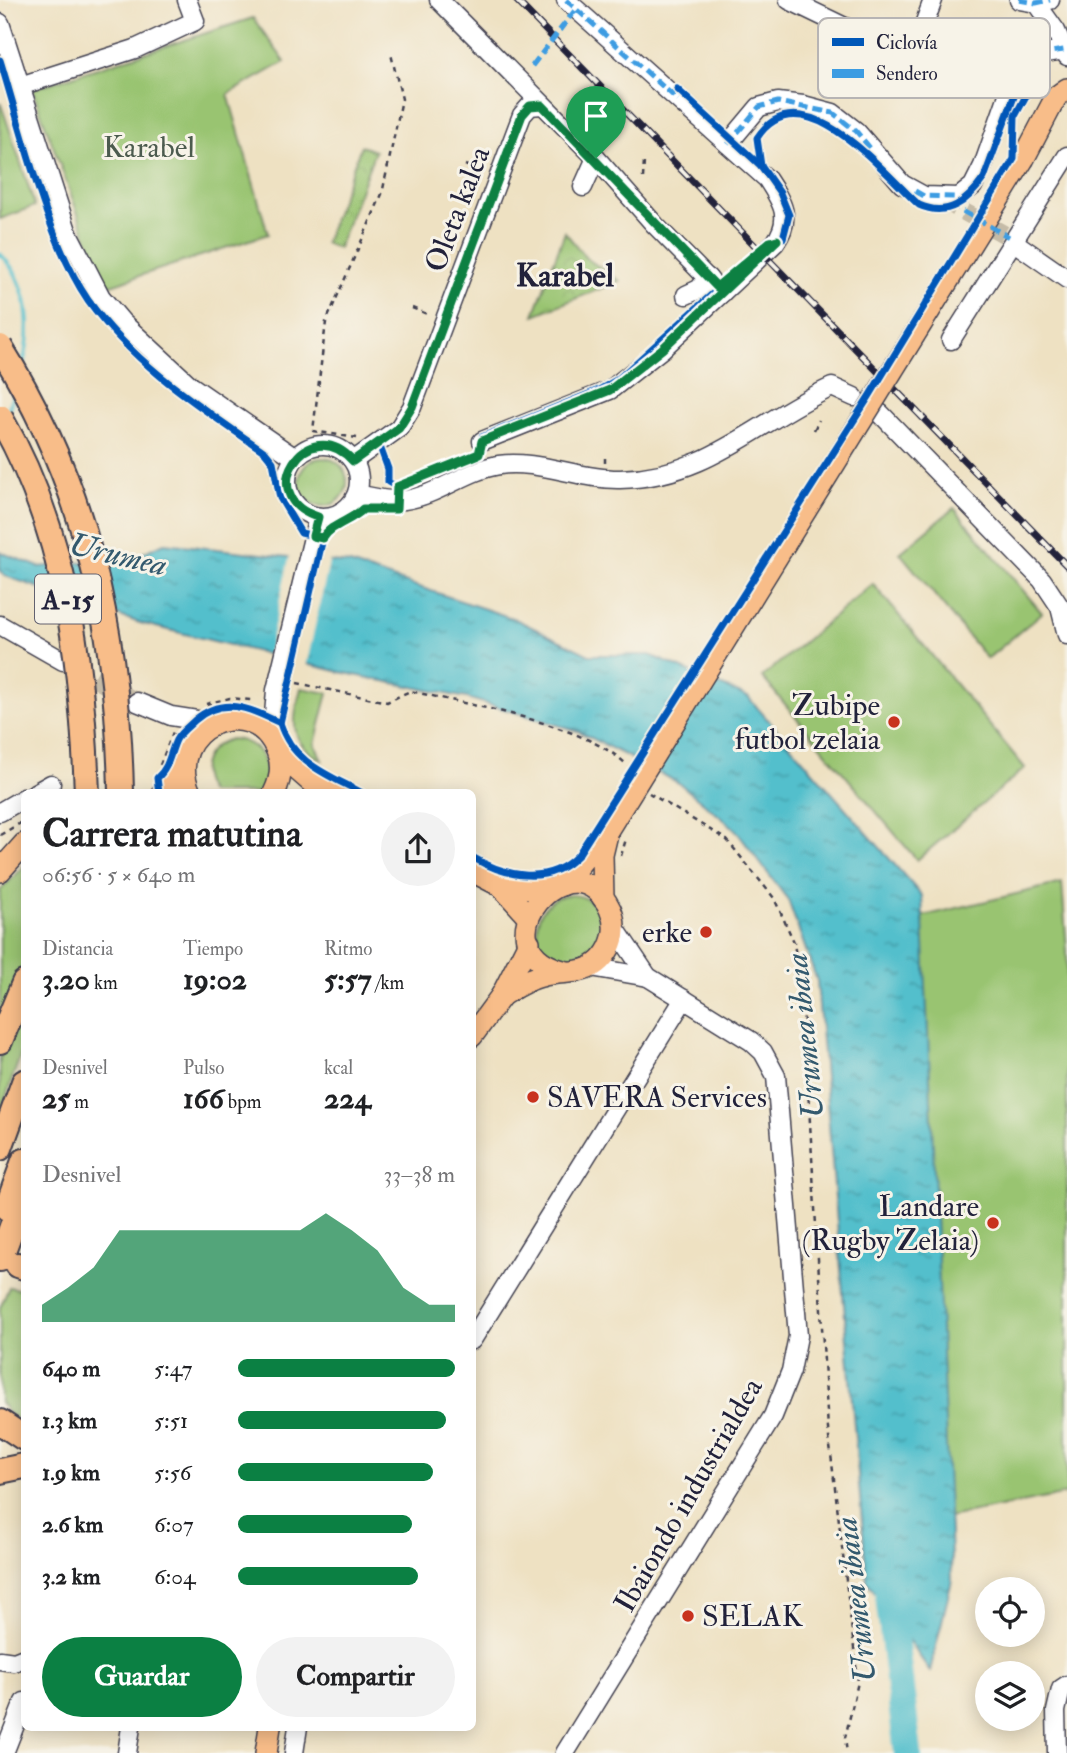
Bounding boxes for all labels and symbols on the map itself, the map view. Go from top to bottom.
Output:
legend [818,18,1050,98]
text: Ciclovía [876,31,937,55]
text: Sendero [876,62,938,86]
pin [566,86,626,158]
park label: Karabel [103,129,195,166]
street label: Oleta kalea [417,140,499,277]
district label: Karabel [516,256,615,296]
water label: Urumea [65,524,171,586]
road number: A-15 [35,574,101,624]
place label: Zubipe futbol zelaia [735,687,881,758]
marker: Zubipe futbol zelaia [886,714,902,730]
place label: erke [642,914,692,951]
marker: erke [698,924,714,940]
water label: Urumea ibaia [776,951,834,1121]
place label: SAVERA Services [547,1079,767,1116]
marker: SAVERA Services [525,1089,541,1105]
place label: Landare (Rugby Zelaia) [802,1188,979,1259]
marker: Landare (Rugby Zelaia) [985,1215,1001,1231]
street label: Ibaiondo industrialdea [606,1371,771,1619]
water label: Urumea ibaia [826,1515,886,1685]
place label: SELAK [702,1598,804,1635]
marker: SELAK [680,1608,696,1624]

